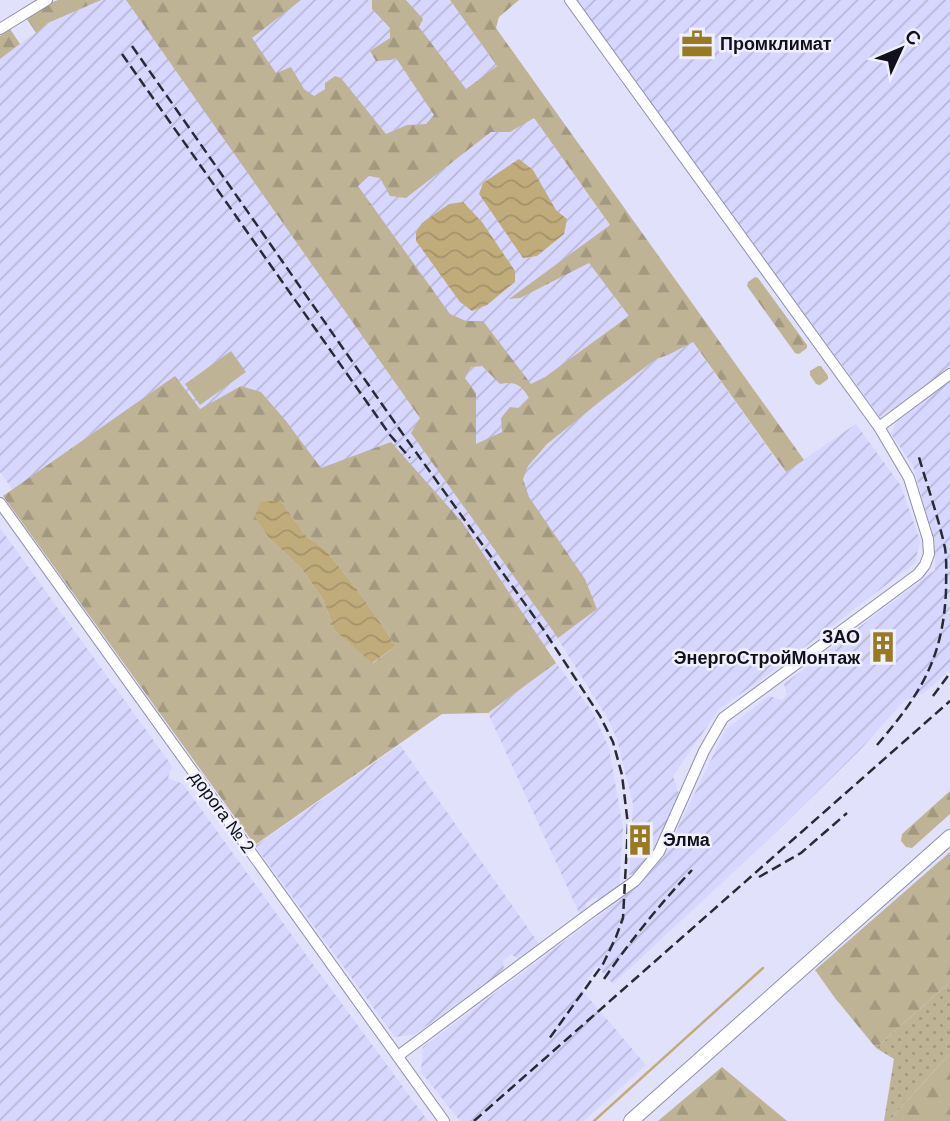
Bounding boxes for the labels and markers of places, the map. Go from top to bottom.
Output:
office icon: Промклимат [680,27,714,61]
place label: Промклимат [720,32,832,56]
place label: ЗАО ЭнергоСтройМонтаж [674,625,860,670]
building icon: ЗАО ЭнергоСтройМонтаж [866,630,900,664]
building icon: Элма [623,823,657,857]
place label: Элма [663,828,711,852]

